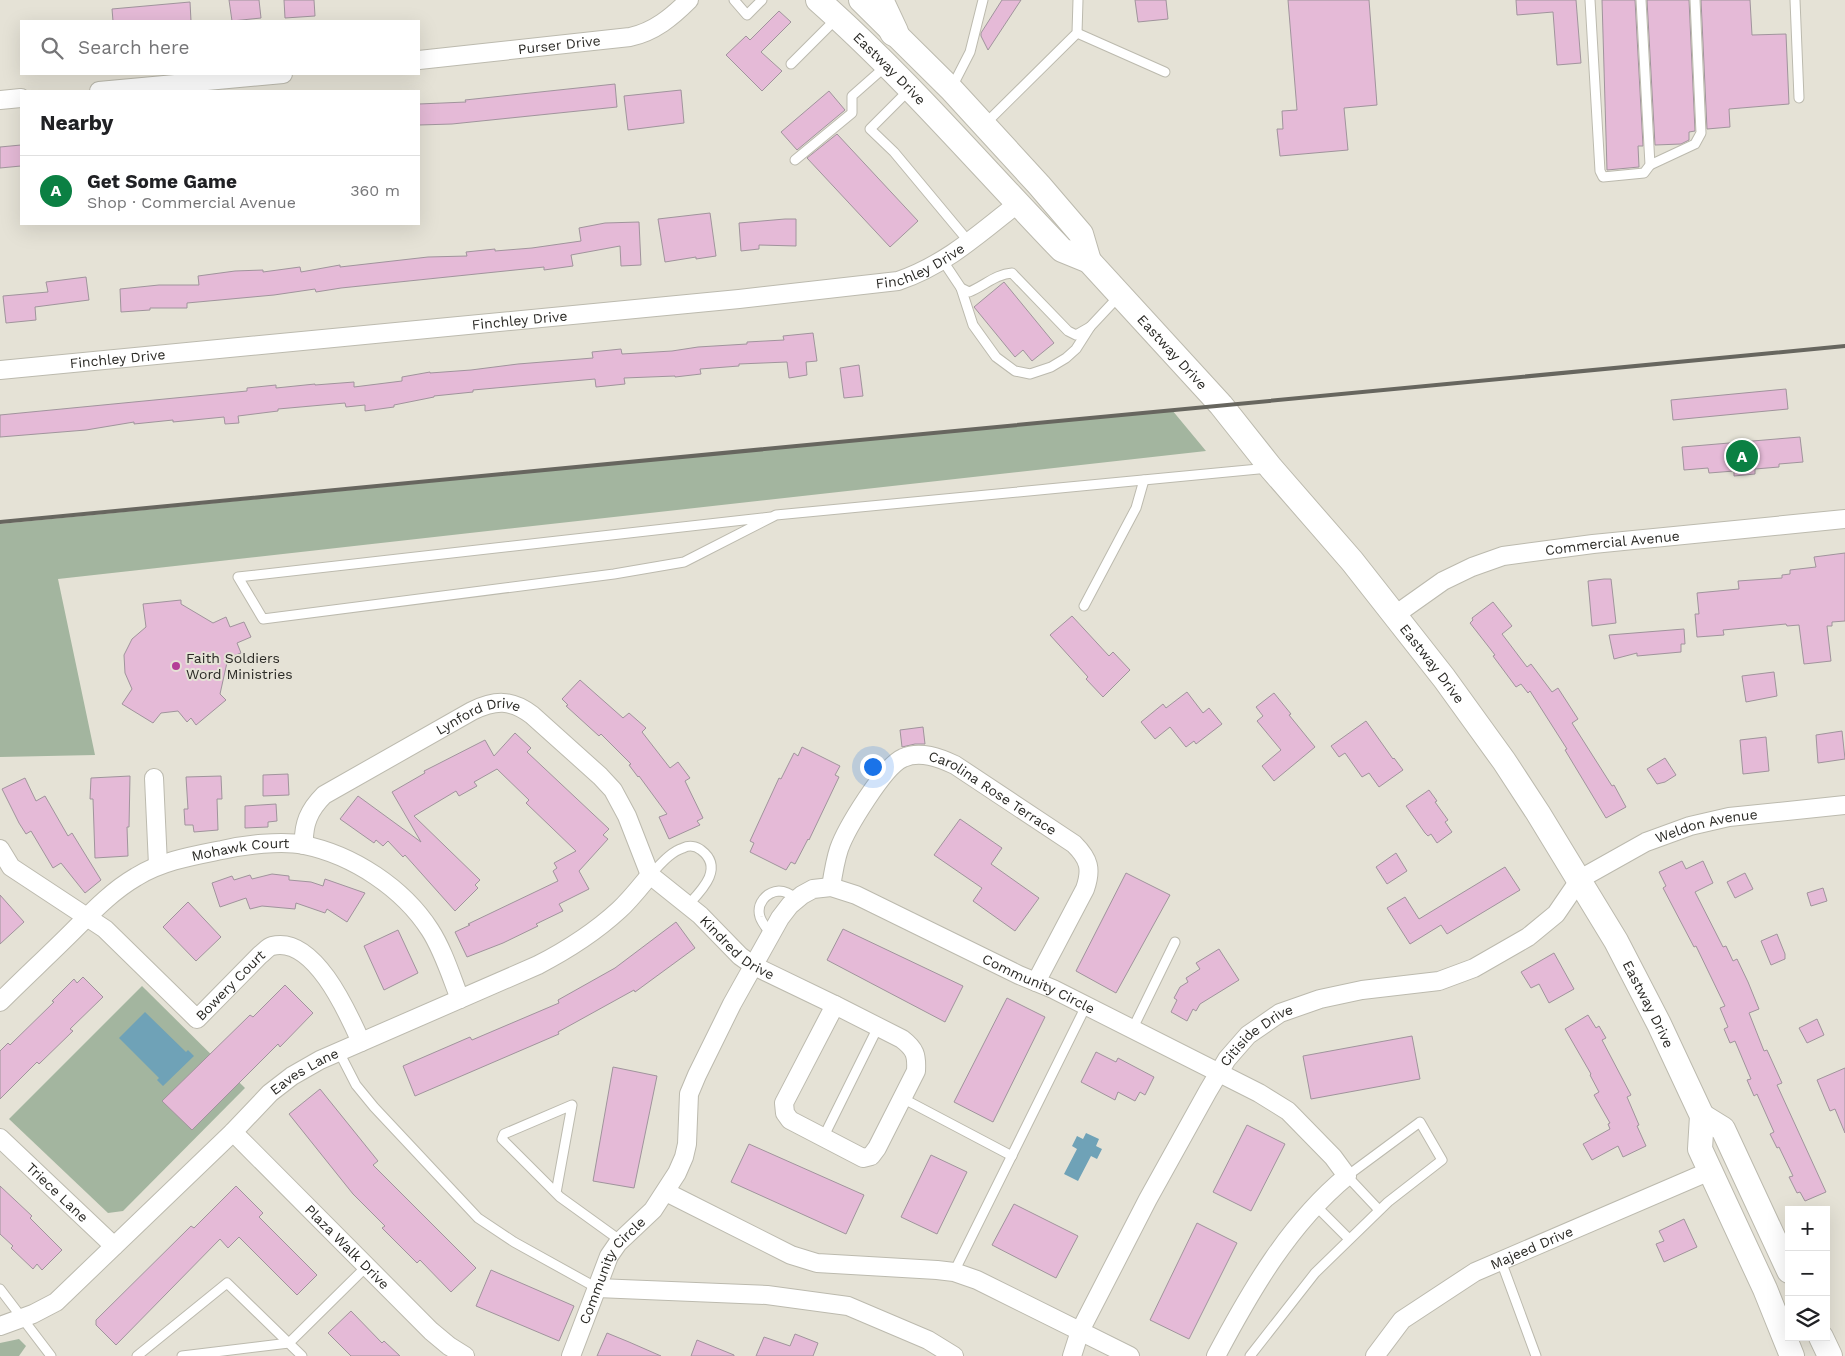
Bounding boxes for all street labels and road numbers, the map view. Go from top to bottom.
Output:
street label: Eastway Drive [850,29,929,108]
street label: Purser Drive [517,32,601,57]
street label: Finchley Drive [875,240,967,291]
street label: Finchley Drive [471,308,568,333]
street label: Eastway Drive [1134,311,1211,393]
street label: Finchley Drive [69,346,166,371]
street label: Commercial Avenue [1544,527,1680,558]
street label: Eastway Drive [1397,621,1468,706]
street label: Lynford Drive [433,695,523,738]
street label: Carolina Rose Terrace [927,748,1060,838]
street label: Weldon Avenue [1653,806,1758,846]
street label: Mohawk Court [190,835,290,864]
street label: Kindred Drive [697,912,777,983]
street label: Bowery Court [192,946,268,1024]
street label: Community Circle [980,950,1098,1017]
street label: Eastway Drive [1620,958,1677,1050]
street label: Citiside Drive [1217,1001,1295,1069]
street label: Eaves Lane [267,1045,341,1098]
street label: Triece Lane [23,1159,91,1225]
street label: Plaza Walk Drive [302,1201,393,1292]
street label: Community Circle [576,1214,649,1326]
street label: Majeed Drive [1488,1223,1575,1272]

